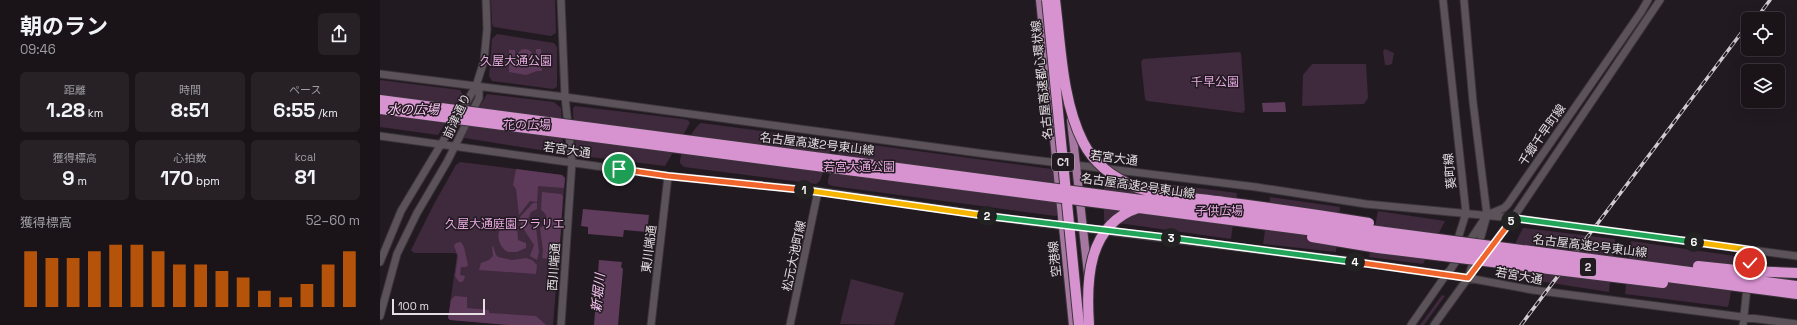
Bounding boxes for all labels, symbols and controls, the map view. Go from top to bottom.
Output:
text: 朝のラン [20,12,108,40]
map controls [1741,12,1785,108]
button: locate [1741,12,1785,56]
button: share [318,13,360,55]
street label: 名古屋高速都心環状線 [1028,19,1056,141]
text: 09:46 [20,41,56,58]
park label: 久屋大通公園 [480,53,552,69]
button: layers [1741,64,1785,108]
park label: 千早公園 [1191,74,1239,90]
text: 距離 [64,83,86,97]
text: 時間 [179,83,201,97]
text: ペース [289,83,322,97]
street label: 前津通り [440,91,474,141]
text: 1.28 [46,97,85,123]
text: 8:51 [171,97,209,123]
text: 6:55 [273,97,315,123]
water label: 水の広場 [387,101,441,118]
street label: 千郷千早町線 [1515,101,1569,169]
text: km [85,106,103,120]
text: /km [315,106,338,120]
park label: 花の広場 [503,117,551,133]
street label: 名古屋高速2号東山線 [759,129,875,159]
street label: 若宮大通 [542,139,592,161]
street label: 若宮大通 [1089,147,1139,169]
text: kcal [295,150,316,164]
text: 獲得標高 [53,151,97,165]
text: 心拍数 [173,151,206,165]
pin [602,152,636,186]
street label: 葵町線 [1440,152,1460,190]
road number: C1 [1052,153,1074,171]
icon: arrive [608,158,630,180]
park label: 若宮大通公園 [823,159,895,175]
text: 81 [295,164,316,190]
text: 9 [62,165,75,191]
text: 170 [160,165,193,191]
street label: 名古屋高速2号東山線 [1080,170,1196,202]
text: m [75,174,87,188]
text: bpm [193,174,220,188]
pin: 1 [794,180,814,200]
text: 1 [802,183,806,197]
park label: 子供広場 [1195,203,1243,219]
pin: 2 [977,206,997,226]
text: 2 [984,209,990,223]
pin: 5 [1501,211,1521,231]
text: 52–60 m [306,212,360,229]
text: 獲得標高 [20,214,72,231]
text: 5 [1508,214,1514,228]
park label: 久屋大通庭園フラリエ [445,216,565,232]
street label: 松元大池町線 [779,219,809,293]
street label: 東川端通 [638,224,660,274]
pin: 3 [1161,228,1181,248]
text: 3 [1168,231,1174,245]
street label: 名古屋高速2号東山線 [1532,231,1648,261]
pin: 6 [1684,232,1704,252]
text: 6 [1691,235,1697,249]
street label: 空港線 [1045,240,1065,278]
street label: 西川端通 [544,242,564,292]
pin [1733,246,1767,280]
pin: 4 [1345,252,1365,272]
icon: check [1739,252,1761,274]
text: 4 [1352,255,1359,269]
road number: 2 [1580,258,1596,276]
street label: 若宮大通 [1494,264,1544,288]
water label: 新堀川 [588,271,609,313]
scale bar [392,297,485,316]
text: 100 m [398,299,429,313]

